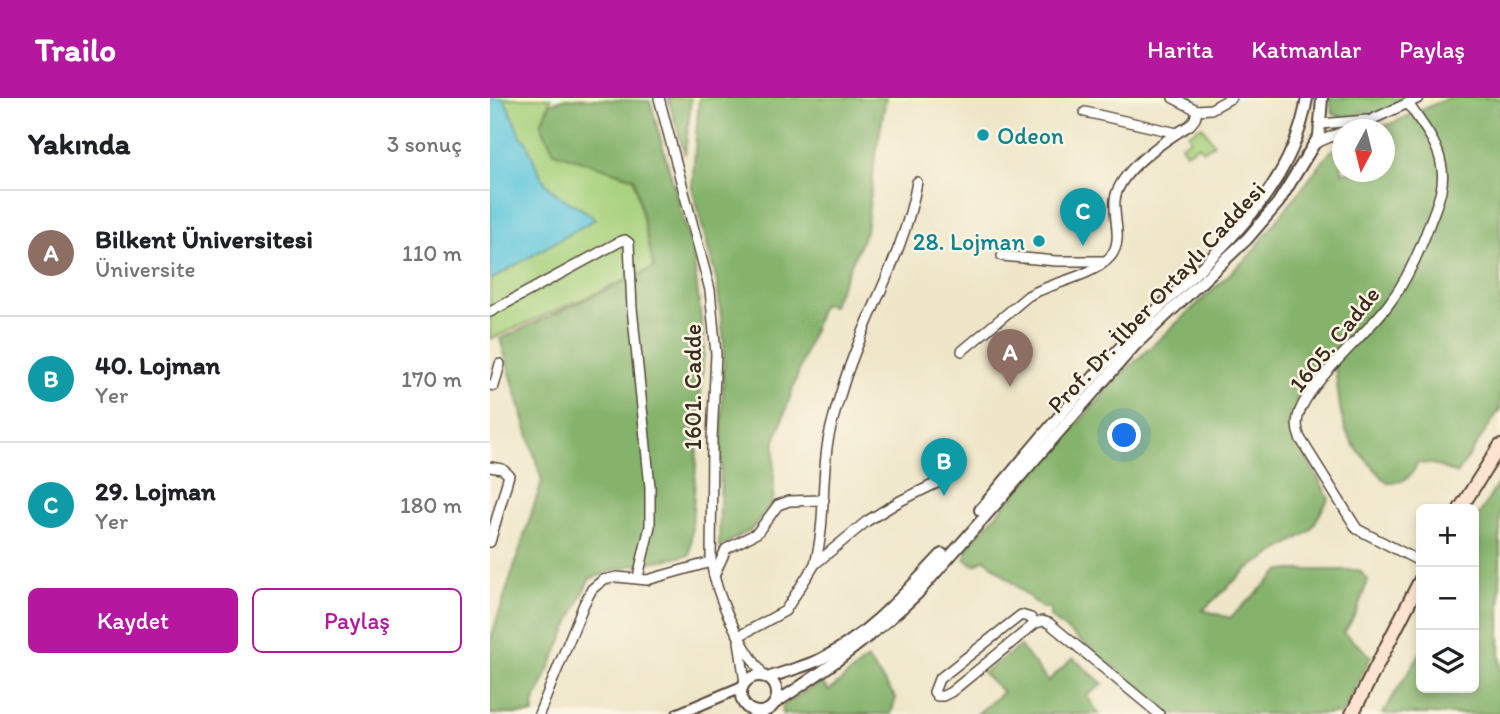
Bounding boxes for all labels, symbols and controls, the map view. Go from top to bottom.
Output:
text: Trailo [35,30,116,69]
text: Harita [1147,35,1213,64]
text: Katmanlar [1251,35,1361,64]
text: Paylaş [1399,35,1465,64]
north arrow [1332,119,1395,182]
place label: Odeon [997,121,1064,150]
text: Yakında [28,125,130,162]
marker: Odeon [975,127,991,143]
text: 3 sonuç [387,130,462,158]
street label: Prof. Dr. İlber Ortaylı Caddesi [1041,175,1271,419]
pin: C [1060,188,1106,246]
text: Bilkent Üniversitesi [95,223,313,255]
place label: 28. Lojman [913,227,1025,256]
marker: 28. Lojman [1031,233,1047,249]
text: A [44,239,58,267]
text: 110 m [402,239,462,267]
text: Üniversite [95,255,196,283]
street label: 1605. Cadde [1282,280,1386,398]
street label: 1601. Cadde [678,324,707,450]
pin: A [987,329,1033,387]
text: 40. Lojman [95,349,220,381]
text: B [44,365,58,393]
text: 170 m [401,365,462,393]
text: Yer [95,381,128,409]
your location [1107,418,1141,452]
pin: B [921,438,967,496]
text: 29. Lojman [95,475,216,507]
text: C [44,491,58,519]
text: 180 m [400,491,462,519]
map controls [1416,504,1479,693]
button: + [1416,504,1479,567]
text: Yer [95,507,128,535]
button: − [1416,567,1479,630]
button: Kaydet [28,588,238,653]
button: Paylaş [252,588,462,653]
button: layers [1416,630,1479,693]

